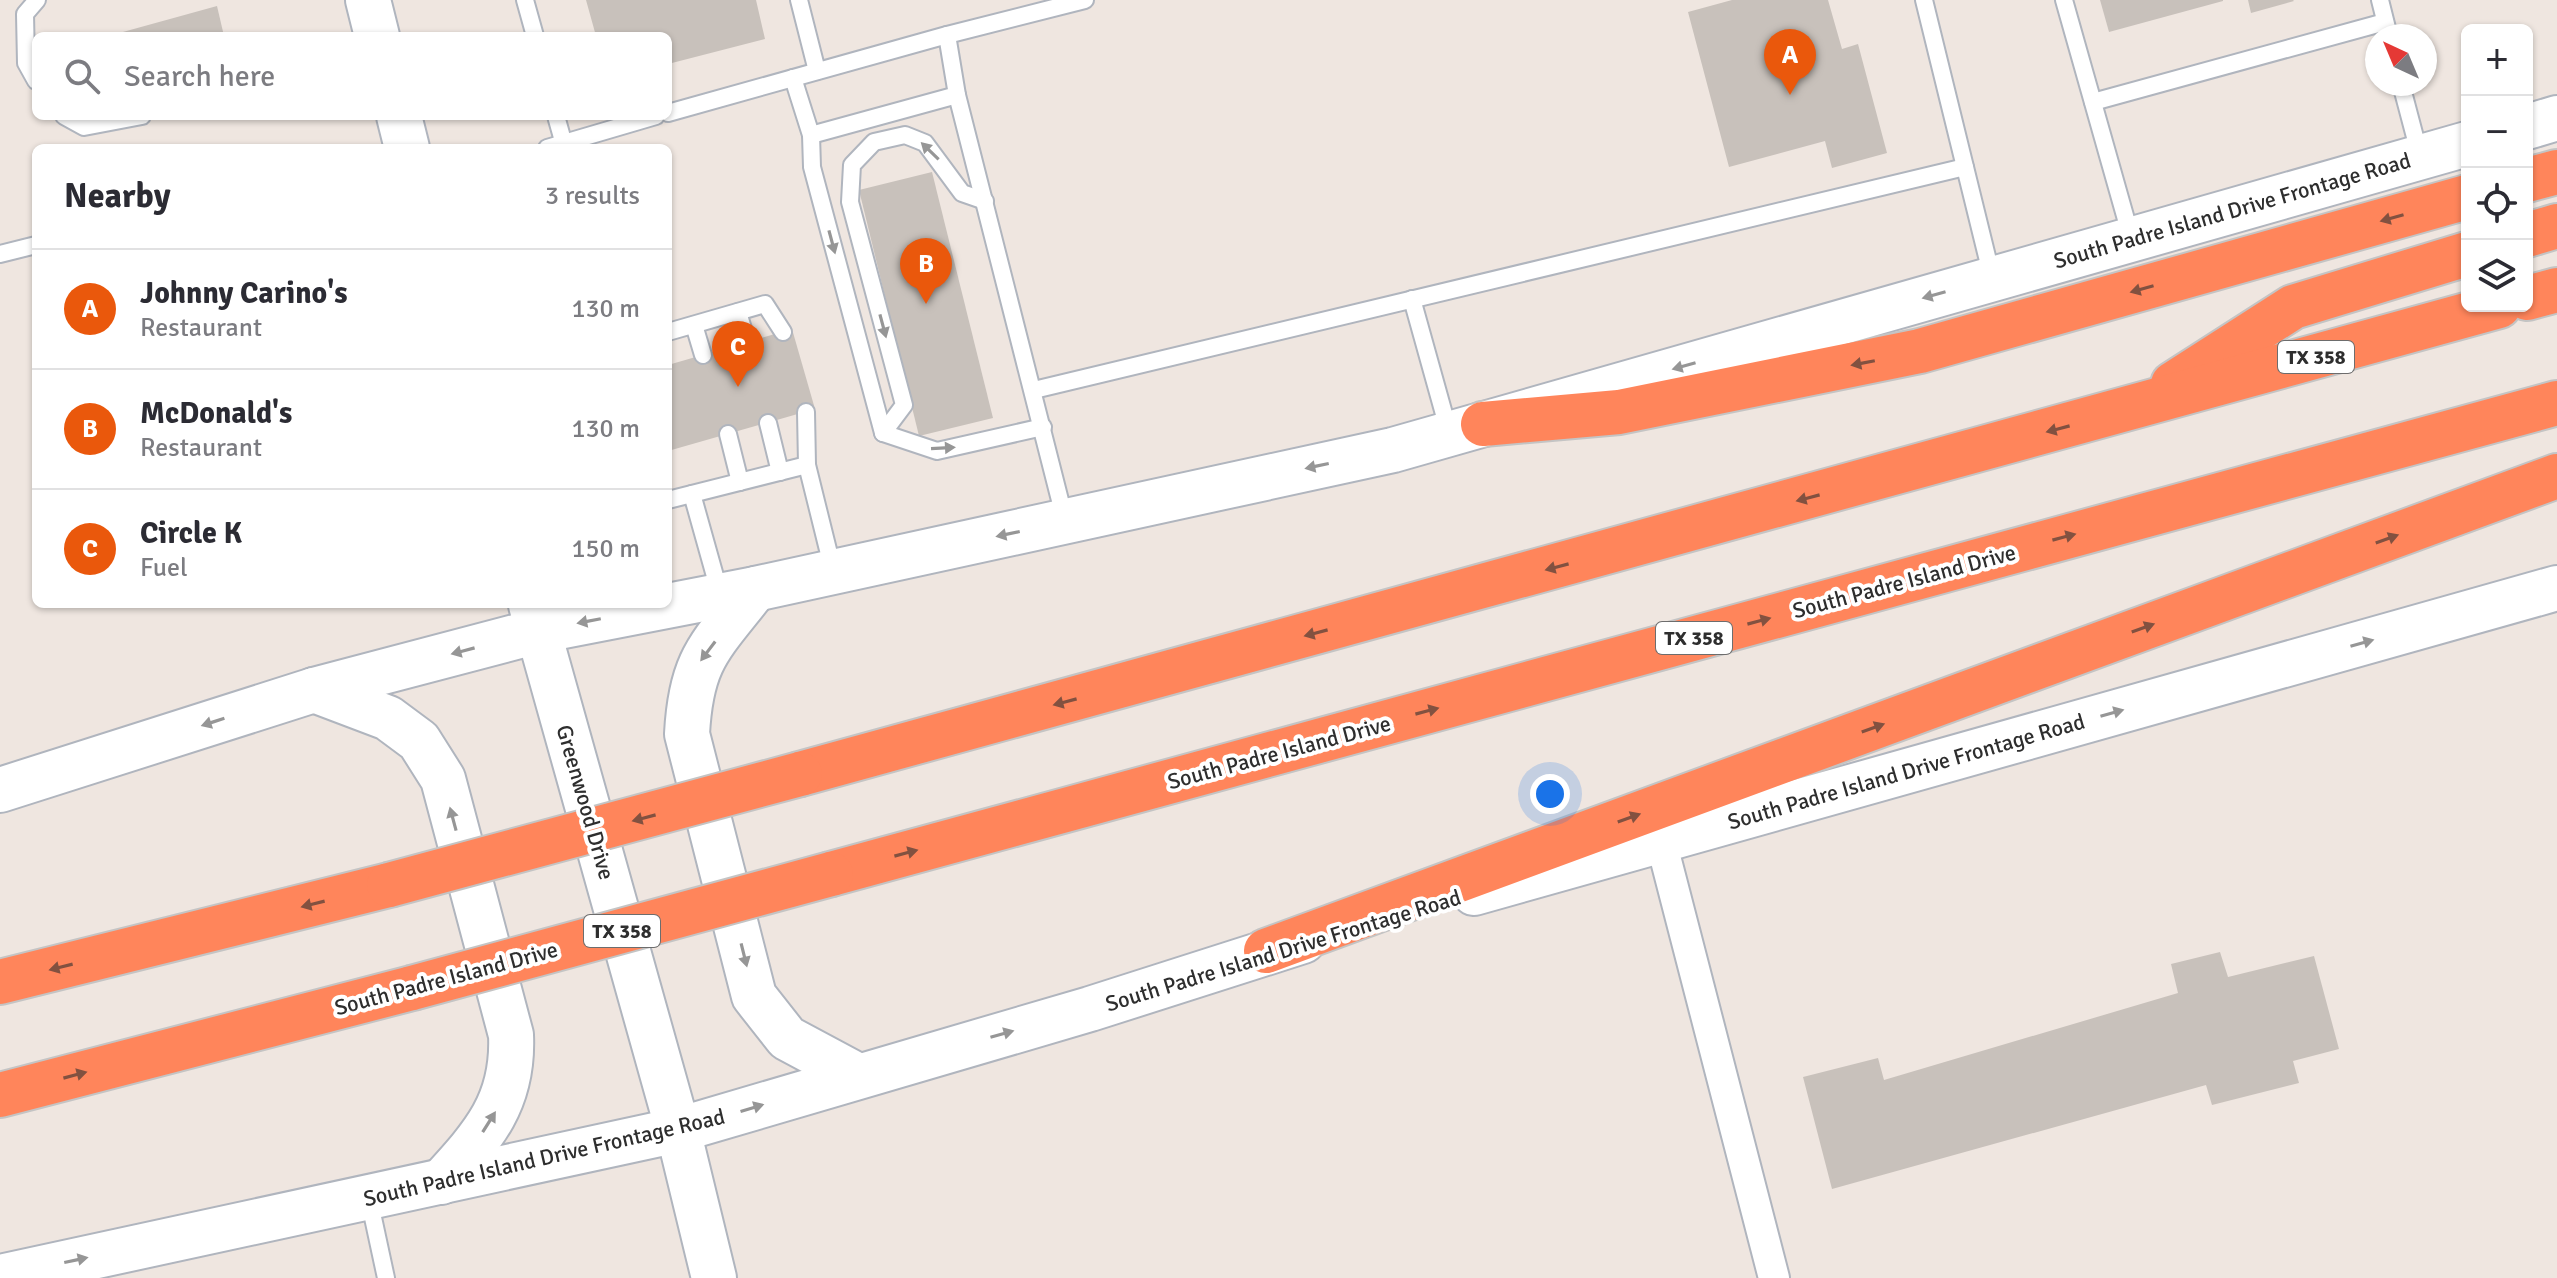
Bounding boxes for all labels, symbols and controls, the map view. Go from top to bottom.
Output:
north arrow [2365,24,2437,96]
map controls [2461,24,2533,312]
button: + [2461,24,2533,96]
pin: A [1764,29,1816,95]
search box [32,32,672,120]
icon: search [60,54,104,98]
text: Search here [124,58,275,95]
button: − [2461,96,2533,168]
one-way arrow [921,142,940,160]
street label: South Padre Island Drive Frontage Road [2051,146,2414,274]
button: locate [2461,168,2533,240]
text: Nearby [64,175,171,217]
text: 3 results [545,180,640,212]
one-way arrow [2379,212,2403,225]
one-way arrow [826,231,839,255]
pin: B [900,238,952,304]
button: layers [2461,240,2533,312]
text: Johnny Carino's [140,275,347,312]
one-way arrow [2129,283,2154,295]
one-way arrow [1922,289,1946,302]
text: A [82,293,98,325]
text: 130 m [571,293,640,325]
text: Restaurant [140,312,262,344]
one-way arrow [878,314,890,339]
pin: C [712,321,764,387]
road number: TX 358 [2278,341,2354,373]
one-way arrow [1851,357,1876,369]
one-way arrow [1672,360,1696,373]
text: McDonald's [140,395,292,432]
text: B [82,413,98,445]
text: 130 m [571,413,640,445]
one-way arrow [2046,423,2070,436]
text: Restaurant [140,432,262,464]
one-way arrow [930,441,956,454]
one-way arrow [1304,460,1329,473]
one-way arrow [1795,492,1819,505]
text: Circle K [140,515,242,552]
one-way arrow [995,528,1020,541]
one-way arrow [2051,531,2076,543]
one-way arrow [2375,532,2399,544]
text: C [82,533,98,565]
text: 150 m [571,533,640,565]
street label: South Padre Island Drive [1790,539,2019,624]
text: Fuel [140,552,188,584]
one-way arrow [1544,561,1568,574]
one-way arrow [1746,614,1771,626]
one-way arrow [576,616,601,628]
road number: TX 358 [1656,622,1732,654]
one-way arrow [2131,622,2155,634]
one-way arrow [1303,627,1327,640]
one-way arrow [2350,636,2375,648]
one-way arrow [700,640,716,661]
one-way arrow [450,645,475,657]
one-way arrow [1052,696,1076,709]
one-way arrow [1415,705,1440,717]
one-way arrow [2101,706,2125,719]
street label: South Padre Island Drive Frontage Road [1725,707,2088,835]
street label: South Padre Island Drive [1165,710,1394,795]
one-way arrow [200,717,224,729]
one-way arrow [1861,721,1885,734]
street label: Greenwood Drive [551,722,621,883]
your location [1530,774,1570,814]
one-way arrow [447,806,459,831]
one-way arrow [1617,811,1641,824]
one-way arrow [632,812,657,824]
one-way arrow [894,847,919,859]
street label: South Padre Island Drive Frontage Road [1102,883,1464,1017]
one-way arrow [300,899,325,911]
road number: TX 358 [584,915,660,947]
street label: South Padre Island Drive [332,936,561,1021]
one-way arrow [738,943,750,968]
one-way arrow [48,961,73,974]
one-way arrow [989,1028,1014,1040]
one-way arrow [63,1069,88,1081]
one-way arrow [741,1101,765,1114]
street label: South Padre Island Drive Frontage Road [361,1103,727,1212]
one-way arrow [482,1111,497,1132]
one-way arrow [64,1253,89,1266]

